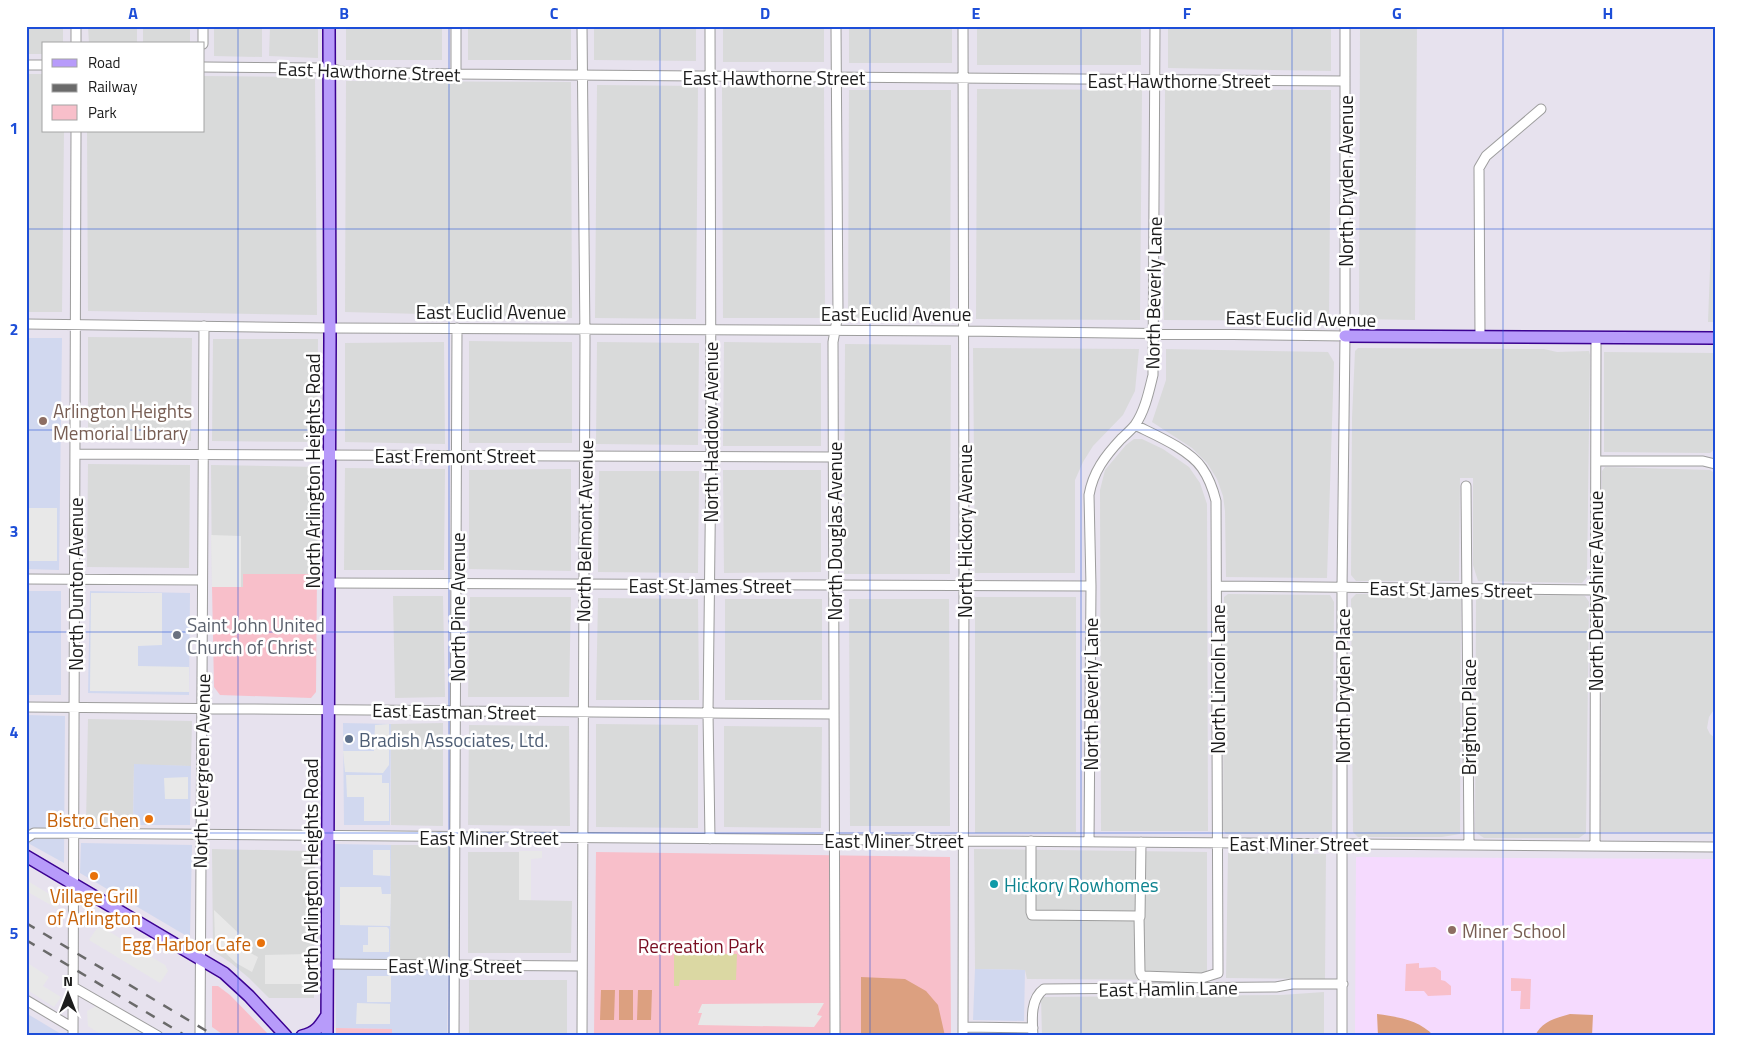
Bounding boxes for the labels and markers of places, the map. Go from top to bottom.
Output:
place label: Arlington Heights Memorial Library [53,396,193,447]
marker: Arlington Heights Memorial Library [37,415,49,427]
place label: Saint John United Church of Christ [187,610,325,661]
marker: Saint John United Church of Christ [171,629,183,641]
place label: Bradish Associates, Ltd. [359,725,548,754]
marker: Bradish Associates, Ltd. [343,733,355,745]
place label: Bistro Chen [47,805,139,834]
marker: Bistro Chen [143,813,155,825]
marker: Village Grill of Arlington [88,870,100,882]
place label: Hickory Rowhomes [1004,870,1159,899]
marker: Hickory Rowhomes [988,878,1000,890]
place label: Village Grill of Arlington [47,881,141,932]
place label: Miner School [1462,916,1566,945]
marker: Miner School [1446,924,1458,936]
place label: Egg Harbor Cafe [122,929,251,958]
marker: Egg Harbor Cafe [255,937,267,949]

